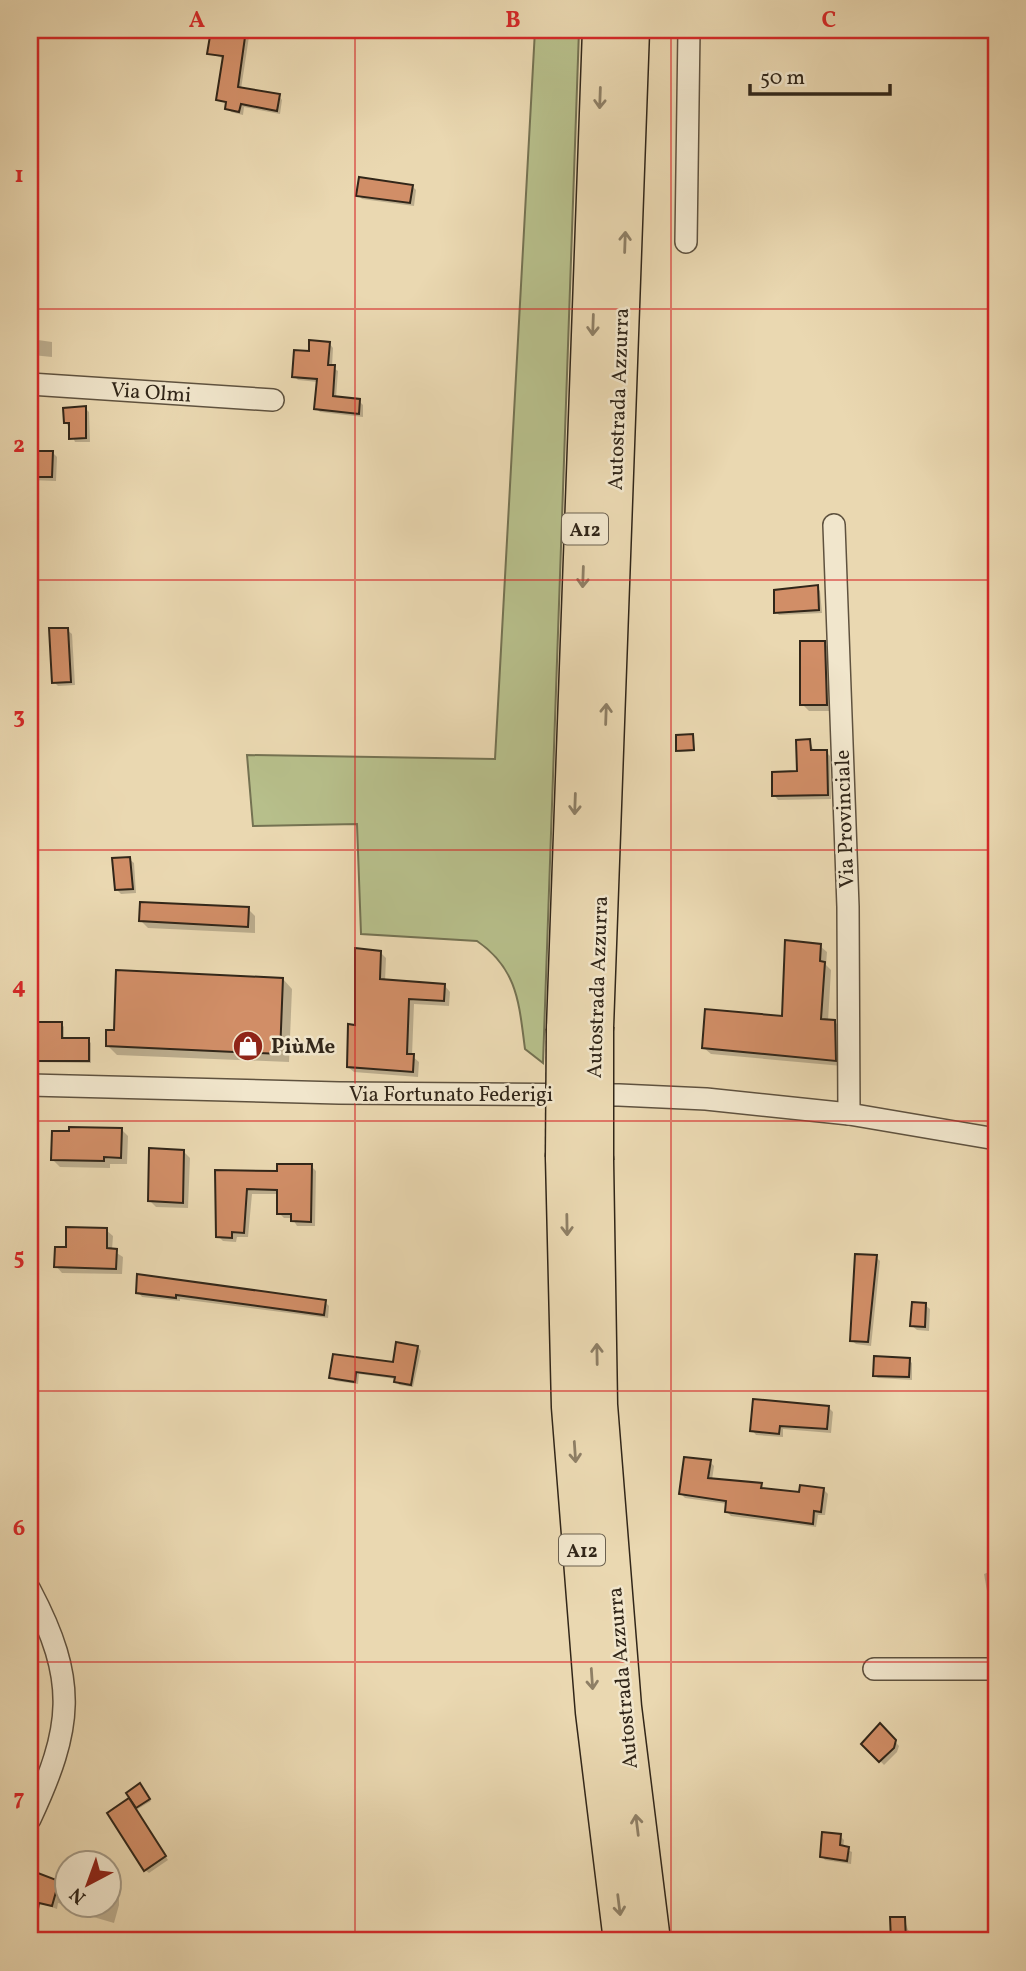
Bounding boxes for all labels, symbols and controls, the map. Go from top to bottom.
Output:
text: A [189,5,205,37]
text: B [505,5,521,37]
text: C [822,5,836,37]
scale bar [750,52,890,96]
text: 50 m [760,64,805,93]
one-way arrow [594,86,607,109]
text: 1 [14,160,24,192]
one-way arrow [618,231,631,254]
street label: Autostrada Azzurra [602,307,637,491]
one-way arrow [587,314,600,337]
street label: Via Olmi [110,376,192,411]
text: 2 [13,430,25,462]
road number: A12 [562,514,608,544]
one-way arrow [577,565,590,588]
text: 3 [13,701,25,733]
one-way arrow [600,703,613,726]
street label: Via Provinciale [829,749,862,889]
one-way arrow [568,793,581,816]
street label: Autostrada Azzurra [581,895,616,1079]
text: 4 [12,971,26,1003]
shop icon: PiùMe [231,1029,265,1063]
place label: PiùMe [271,1033,335,1062]
street label: Via Fortunato Federigi [349,1081,553,1110]
one-way arrow [560,1213,573,1236]
text: 5 [13,1242,25,1274]
one-way arrow [590,1343,604,1366]
one-way arrow [569,1441,582,1463]
text: 6 [13,1513,25,1545]
road number: A12 [559,1534,605,1566]
street label: Autostrada Azzurra [601,1586,646,1770]
one-way arrow [586,1667,599,1690]
text: 7 [14,1783,25,1815]
one-way arrow [630,1814,643,1837]
north arrow [52,1848,122,1918]
text: N [64,1881,92,1910]
one-way arrow [612,1893,625,1916]

